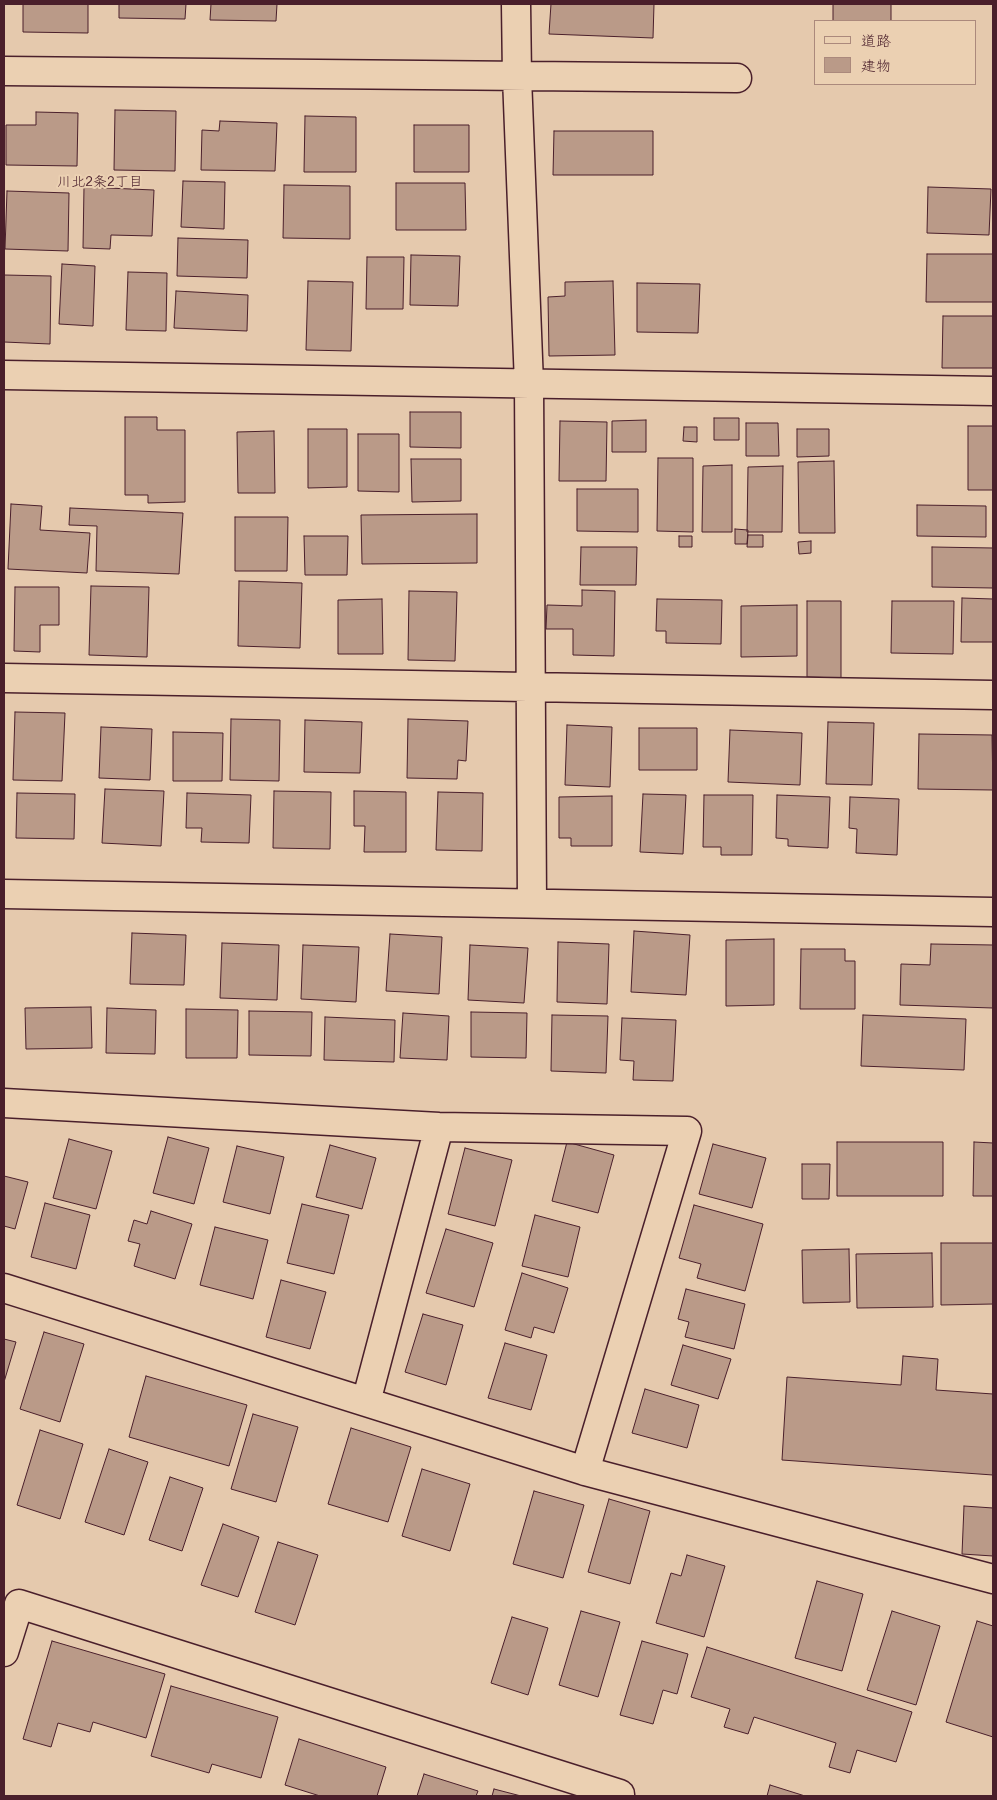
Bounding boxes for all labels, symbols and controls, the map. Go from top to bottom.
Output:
legend [814,20,977,85]
text: 道路 [861,30,891,50]
text: 建物 [861,55,891,75]
district label: 川北2条2丁目 [57,174,143,190]

